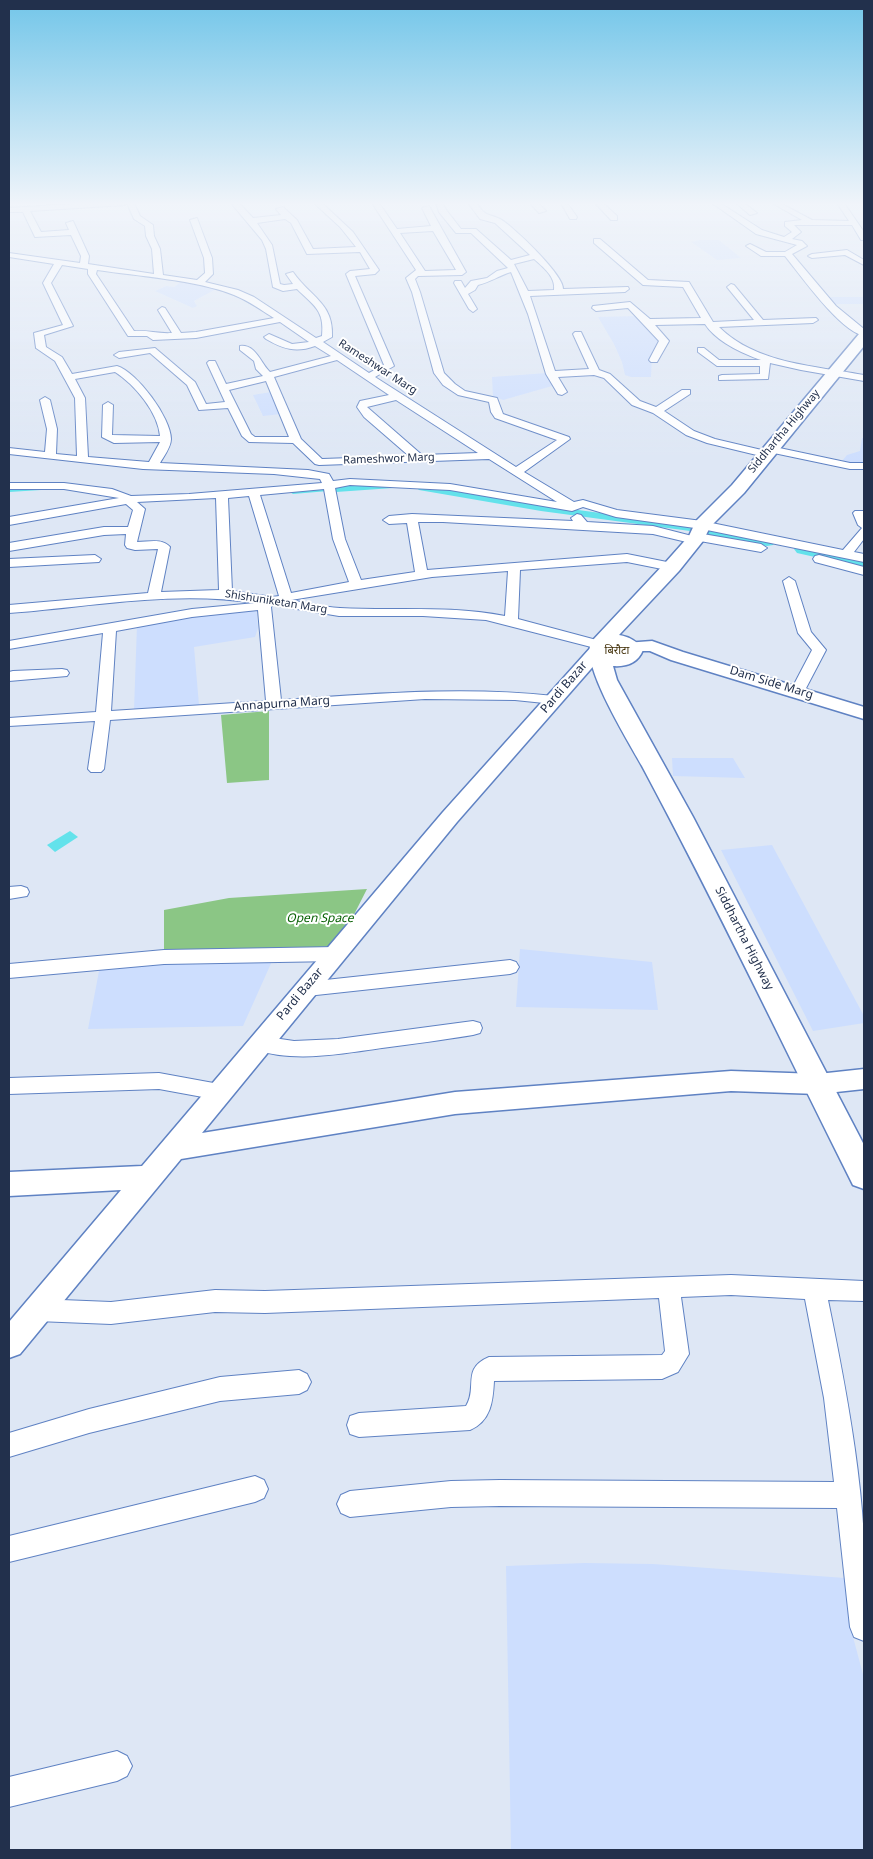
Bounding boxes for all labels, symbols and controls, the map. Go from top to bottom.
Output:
street label: Rameshwar Marg [335,338,419,398]
street label: Siddhartha Highway [746,388,824,476]
street label: Rameshwor Marg [343,452,435,468]
street label: Shishuniketan Marg [224,588,328,618]
district label: बिरौटा [605,645,629,659]
street label: Pardi Bazar [539,659,591,717]
street label: Dam Side Marg [727,664,815,704]
street label: Annapurna Marg [234,694,330,716]
street label: Siddhartha Highway [711,885,775,993]
park label: Open Space [286,913,354,927]
street label: Pardi Bazar [275,966,327,1024]

